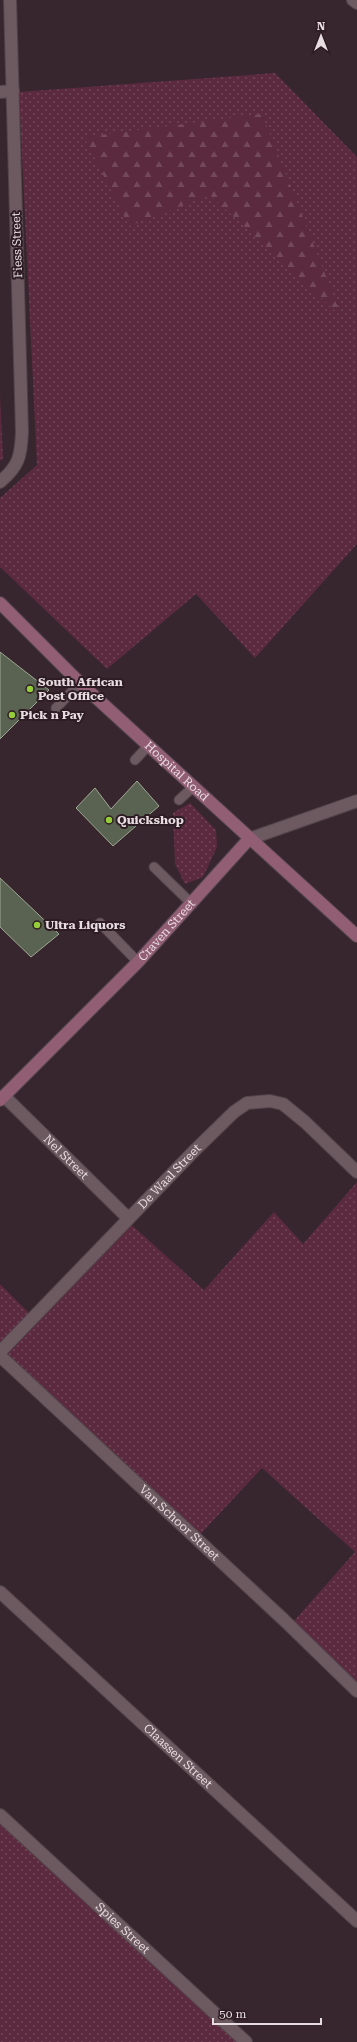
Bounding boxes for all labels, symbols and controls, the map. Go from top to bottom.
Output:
north arrow [301,16,341,56]
text: N [317,20,326,33]
street label: Fiess Street [9,211,25,278]
place label: South African Post Office [38,675,123,703]
marker: South African Post Office [25,684,35,694]
place label: Pick n Pay [20,708,85,722]
marker: Pick n Pay [7,710,17,720]
street label: Hospital Road [142,738,212,804]
place label: Quickshop [117,813,184,827]
marker: Quickshop [104,815,114,825]
street label: Craven Street [135,896,198,964]
place label: Ultra Liquors [45,918,125,932]
marker: Ultra Liquors [32,920,42,930]
street label: Nel Street [41,1132,92,1182]
street label: De Waal Street [135,1141,204,1212]
street label: Van Schoor Street [137,1482,223,1564]
street label: Claassen Street [141,1721,216,1791]
street label: Spies Street [93,1900,153,1957]
scale bar [213,2000,321,2026]
text: 50 m [219,2007,246,2021]

